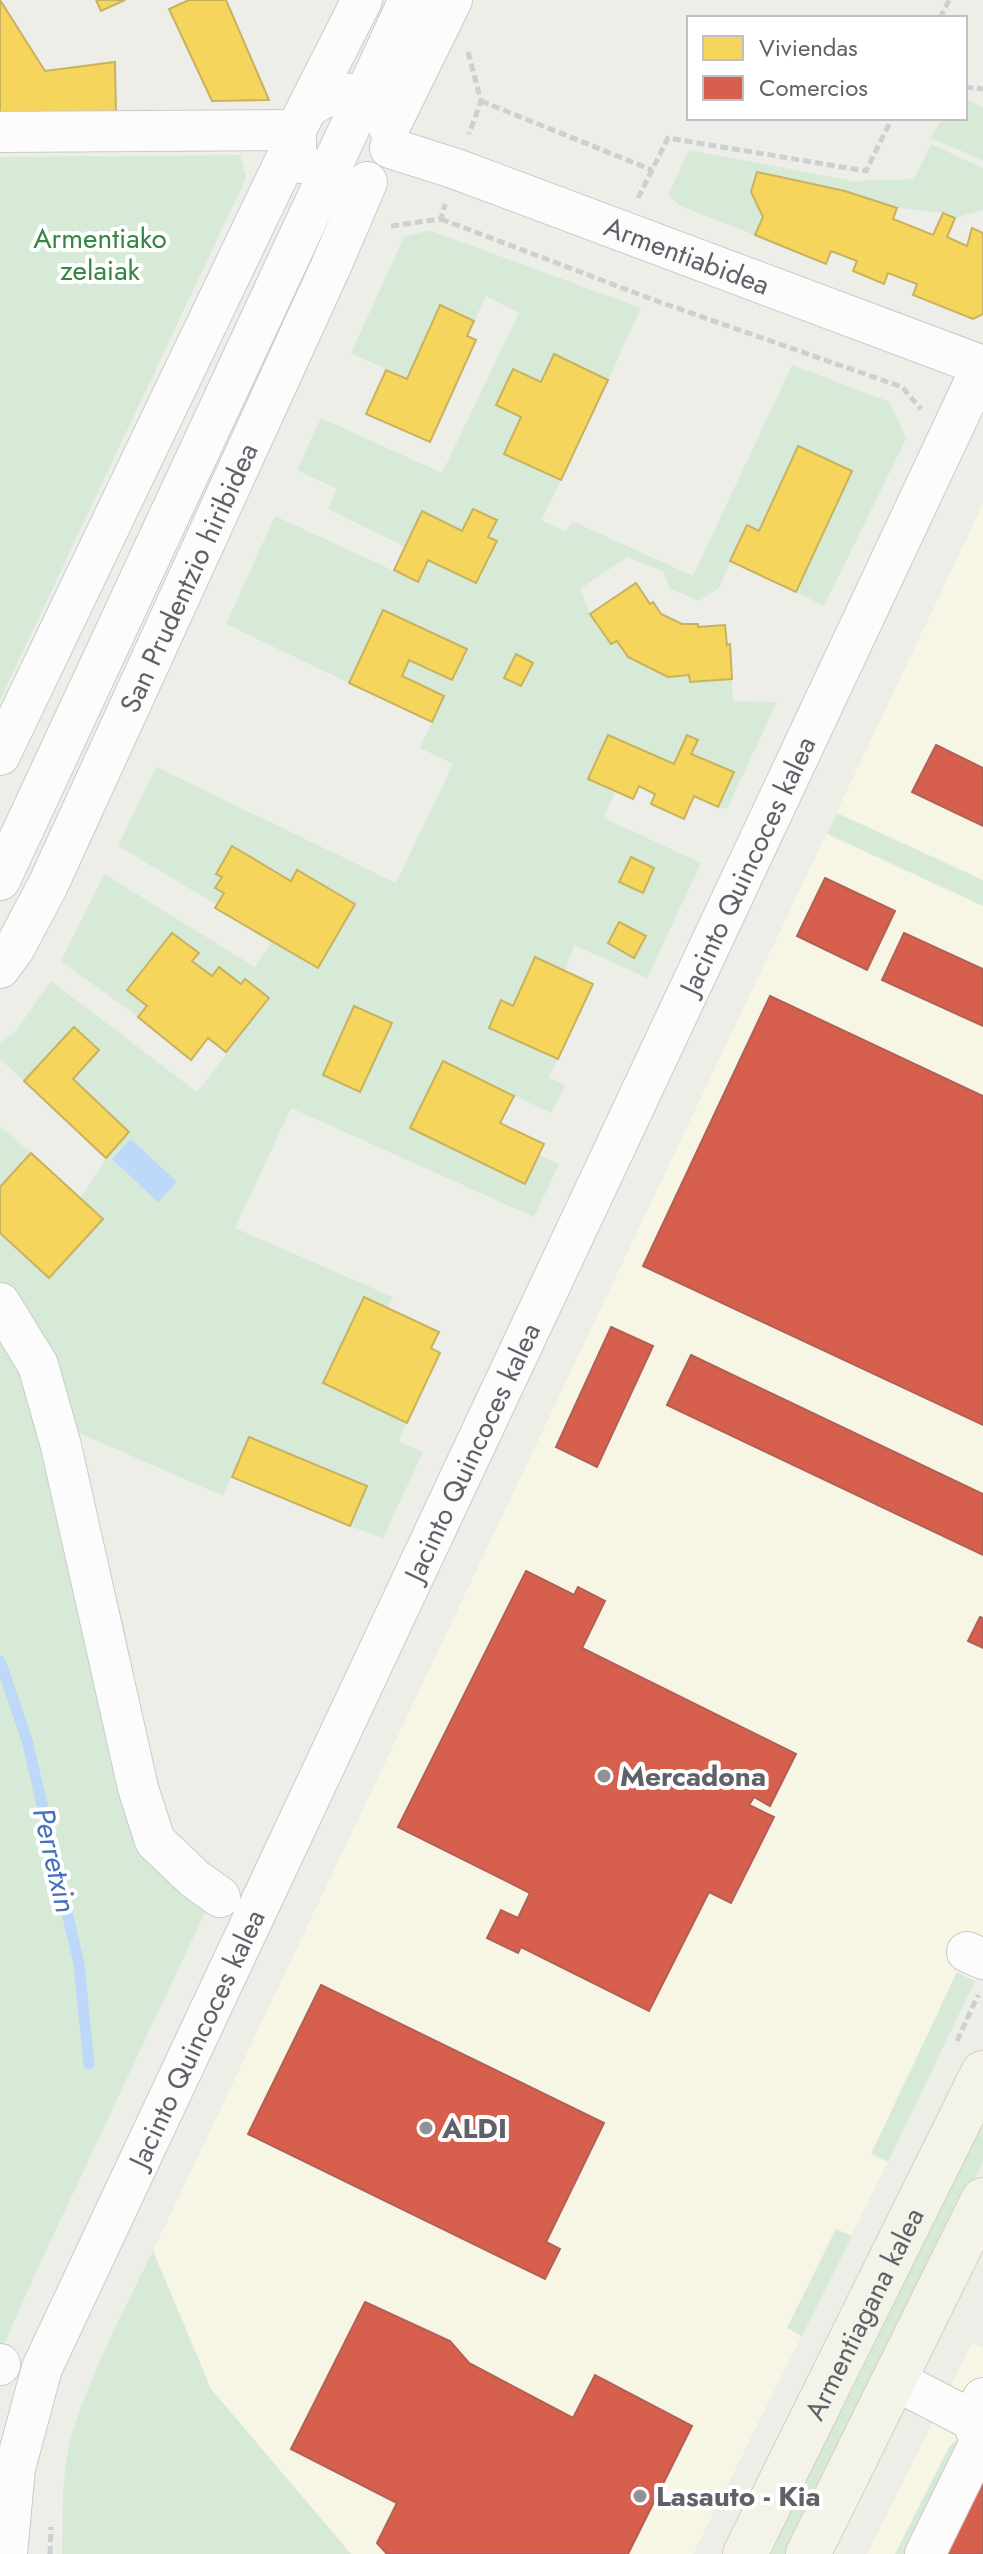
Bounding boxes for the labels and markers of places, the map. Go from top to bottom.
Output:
place label: Mercadona [620,1756,766,1797]
marker: Mercadona [595,1767,613,1785]
place label: ALDI [441,2108,507,2149]
marker: ALDI [417,2119,435,2137]
place label: Lasauto - Kia [656,2476,821,2517]
marker: Lasauto - Kia [631,2487,649,2505]

